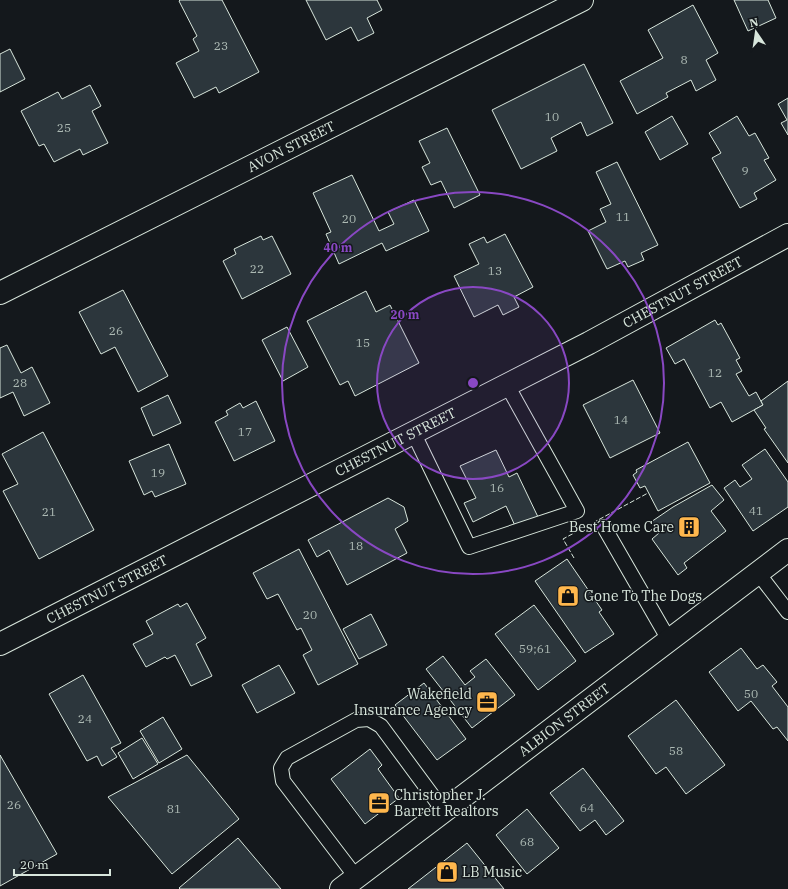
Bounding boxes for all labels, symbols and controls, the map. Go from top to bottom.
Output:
north arrow [736,12,776,52]
text: N [748,14,760,30]
house number: 23 [214,38,228,53]
house number: 8 [680,52,688,67]
house number: 10 [545,109,559,124]
street label: AVON STREET [244,117,338,176]
house number: 25 [57,120,71,135]
house number: 9 [741,163,749,178]
house number: 11 [616,209,630,224]
house number: 20 [342,211,356,226]
text: 40 m [324,240,353,255]
street label: CHESTNUT STREET [620,252,746,332]
house number: 22 [250,261,264,276]
house number: 13 [488,263,502,278]
text: 20 m [391,307,420,322]
house number: 26 [109,323,123,338]
house number: 15 [356,335,370,350]
house number: 12 [708,365,722,380]
house number: 28 [13,375,27,390]
centre of rings [466,376,480,390]
street label: CHESTNUT STREET [332,404,459,480]
house number: 14 [614,412,628,427]
house number: 17 [238,424,252,439]
house number: 19 [151,465,165,480]
house number: 16 [490,480,504,495]
house number: 41 [749,503,763,518]
house number: 21 [42,504,56,519]
building icon: Best Home Care [676,514,702,540]
place label: Best Home Care [569,518,674,536]
house number: 18 [349,538,363,553]
street label: CHESTNUT STREET [43,551,170,628]
shop icon: Gone To The Dogs [555,583,581,609]
place label: Gone To The Dogs [584,587,702,605]
house number: 20 [303,607,317,622]
house number: 59;61 [519,641,551,656]
street label: ALBION STREET [515,679,613,760]
place label: Wakefield Insurance Agency [354,685,473,719]
house number: 50 [744,686,758,701]
office icon: Wakefield Insurance Agency [474,689,500,715]
house number: 24 [78,711,92,726]
house number: 58 [669,743,683,758]
place label: Christopher J. Barrett Realtors [394,786,499,820]
office icon: Christopher J. Barrett Realtors [366,790,392,816]
house number: 26 [7,797,21,812]
house number: 64 [580,800,594,815]
house number: 81 [167,801,181,816]
house number: 68 [520,834,534,849]
scale bar [14,851,110,877]
text: 20 m [20,857,49,872]
shop icon: LB Music [434,859,460,885]
place label: LB Music [462,863,522,881]

